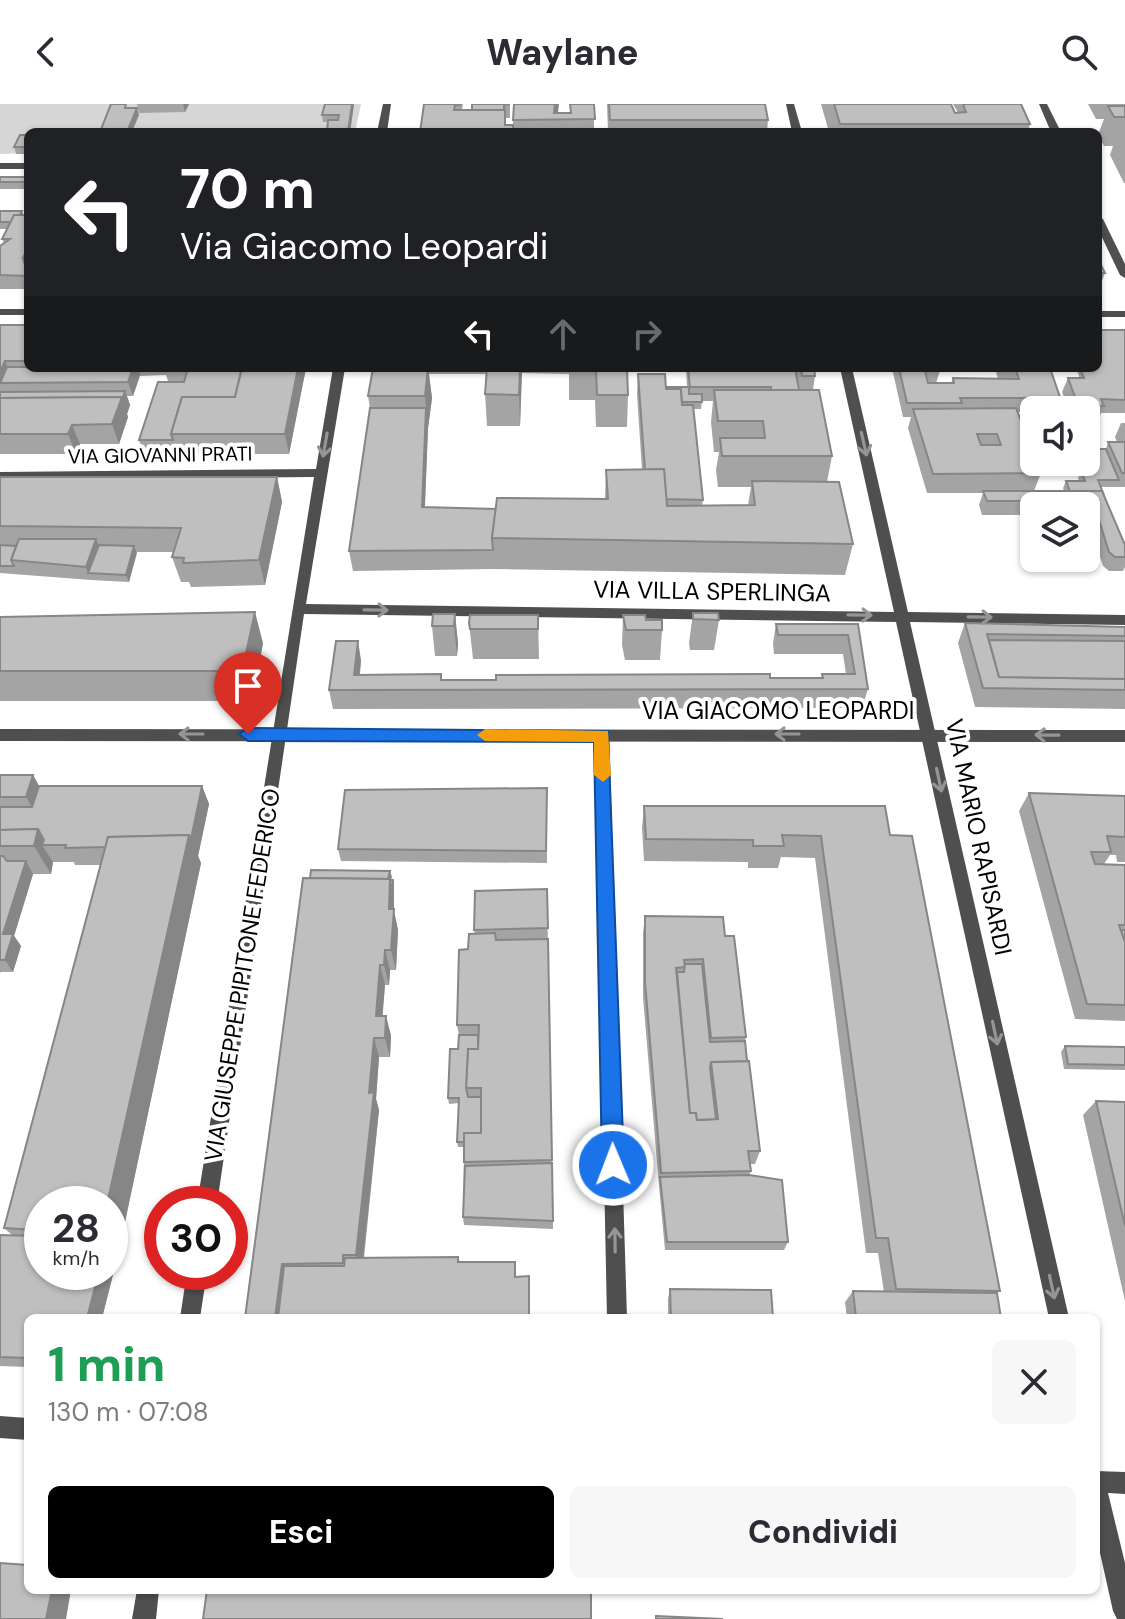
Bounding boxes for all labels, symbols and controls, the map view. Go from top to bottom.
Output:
text: Waylane [486,29,639,76]
icon: back [24,30,68,74]
icon: search [1057,30,1101,74]
text: 70 m [180,152,315,225]
icon: left [48,160,152,264]
text: Via Giacomo Leopardi [180,223,548,270]
icon: left [457,312,501,356]
icon: ahead [541,312,585,356]
icon: right [625,312,669,356]
map controls [1020,396,1100,572]
button: sound [1020,396,1100,476]
one-way arrow [317,431,332,457]
one-way arrow [857,431,872,456]
street label: VIA GIOVANNI PRATI [67,440,253,470]
button: layers [1020,492,1100,572]
street label: VIA VILLA SPERLINGA [593,573,831,609]
one-way arrow [362,602,389,618]
one-way arrow [846,607,873,622]
one-way arrow [966,609,993,624]
pin [214,652,282,734]
icon: arrive [226,664,270,708]
street label: VIA GIACOMO LEOPARDI [642,695,914,726]
street label: VIA MARIO RAPISARDI [939,716,1019,958]
one-way arrow [178,726,205,742]
one-way arrow [774,726,801,742]
one-way arrow [1034,727,1061,743]
one-way arrow [932,766,947,792]
street label: VIA GIUSEPPE PIPITONE FEDERICO [197,786,287,1164]
one-way arrow [989,1020,1004,1046]
position arrow [571,1123,655,1207]
speed limit sign: 30 [144,1186,248,1290]
text: 28 [52,1202,100,1254]
one-way arrow [607,1227,623,1254]
text: km/h [52,1245,100,1271]
one-way arrow [1045,1274,1060,1300]
text: 1 min [48,1333,165,1396]
button: close [992,1340,1076,1424]
text: 130 m · 07:08 [48,1395,208,1429]
button: Esci [48,1486,554,1578]
button: Condividi [570,1486,1076,1578]

